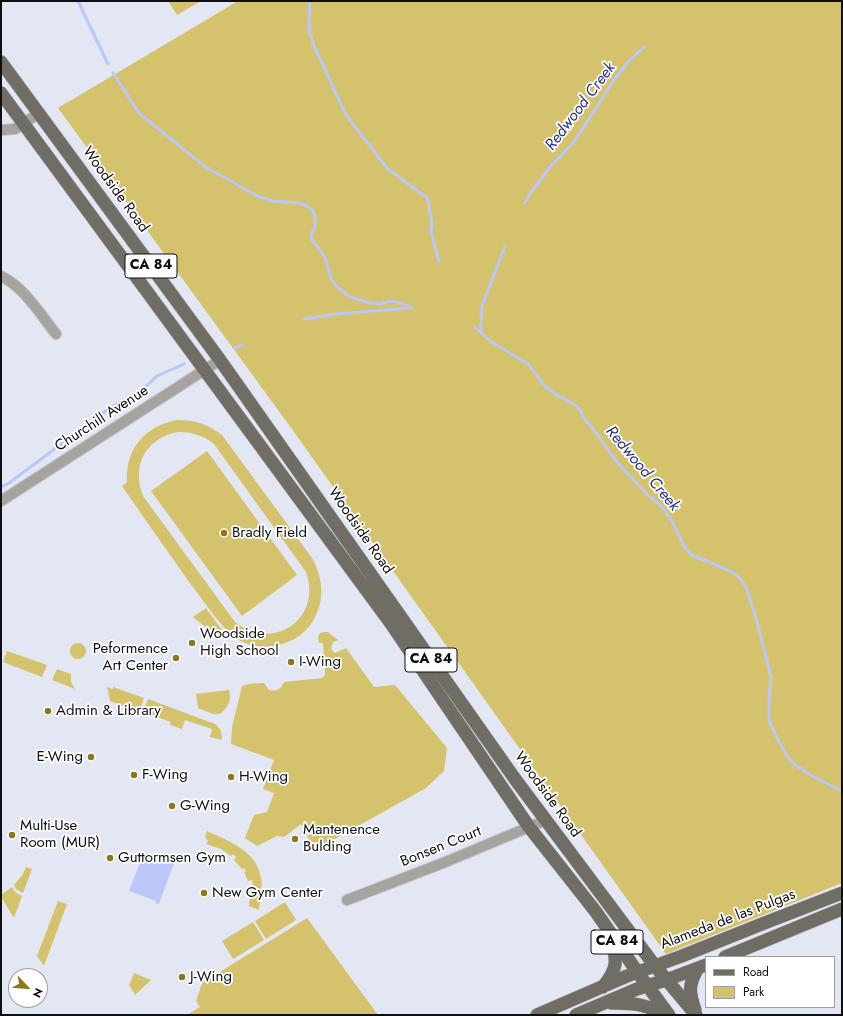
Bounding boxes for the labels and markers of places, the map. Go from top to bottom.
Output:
place label: Bradly Field [232,524,307,542]
marker: Bradly Field [219,528,229,538]
place label: Woodside High School [200,625,279,660]
marker: Woodside High School [187,638,197,648]
place label: Peformence Art Center [93,640,168,675]
marker: Peformence Art Center [171,653,181,663]
place label: I-Wing [299,653,341,671]
marker: I-Wing [286,657,296,667]
place label: Admin & Library [56,702,161,720]
marker: Admin & Library [43,706,53,716]
place label: E-Wing [36,748,83,766]
marker: E-Wing [86,752,96,762]
place label: F-Wing [142,766,188,784]
place label: H-Wing [239,768,288,786]
marker: F-Wing [129,770,139,780]
marker: H-Wing [226,772,236,782]
place label: G-Wing [180,797,230,815]
marker: G-Wing [167,801,177,811]
place label: Multi-Use Room (MUR) [20,817,100,852]
place label: Mantenence Bulding [303,821,380,856]
marker: Multi-Use Room (MUR) [7,830,17,840]
marker: Mantenence Bulding [290,834,300,844]
place label: Guttormsen Gym [118,849,226,867]
marker: Guttormsen Gym [105,853,115,863]
place label: New Gym Center [212,884,323,902]
marker: New Gym Center [199,888,209,898]
place label: J-Wing [190,968,232,986]
marker: J-Wing [177,972,187,982]

